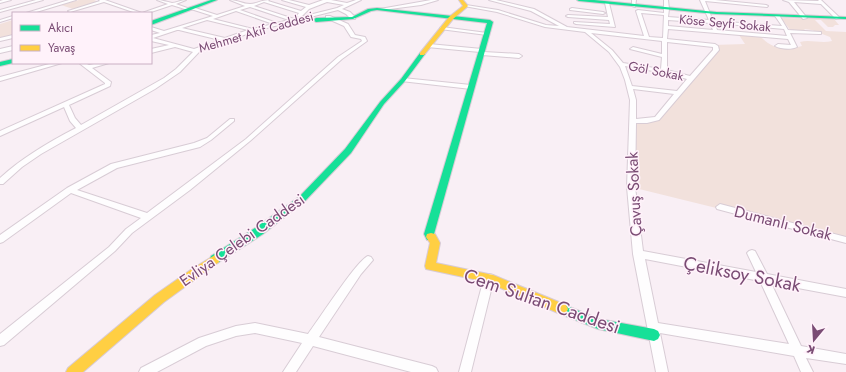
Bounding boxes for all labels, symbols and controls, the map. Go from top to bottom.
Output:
street label: Mehmet Akif Caddesi [196,7,316,57]
street label: Köse Seyfi Sokak [678,10,772,37]
legend [12,12,152,64]
text: Akıcı [48,19,73,37]
text: Yavaş [48,39,75,57]
street label: Göl Sokak [627,56,686,86]
street label: Çavuş Sokak [620,150,648,237]
street label: Evliya Çelebi Caddesi [175,188,309,292]
street label: Dumanlı Sokak [732,200,835,246]
street label: Çeliksoy Sokak [681,249,804,299]
street label: Cem Sultan Caddesi [460,262,624,340]
north arrow [794,320,834,360]
text: K [804,341,817,358]

